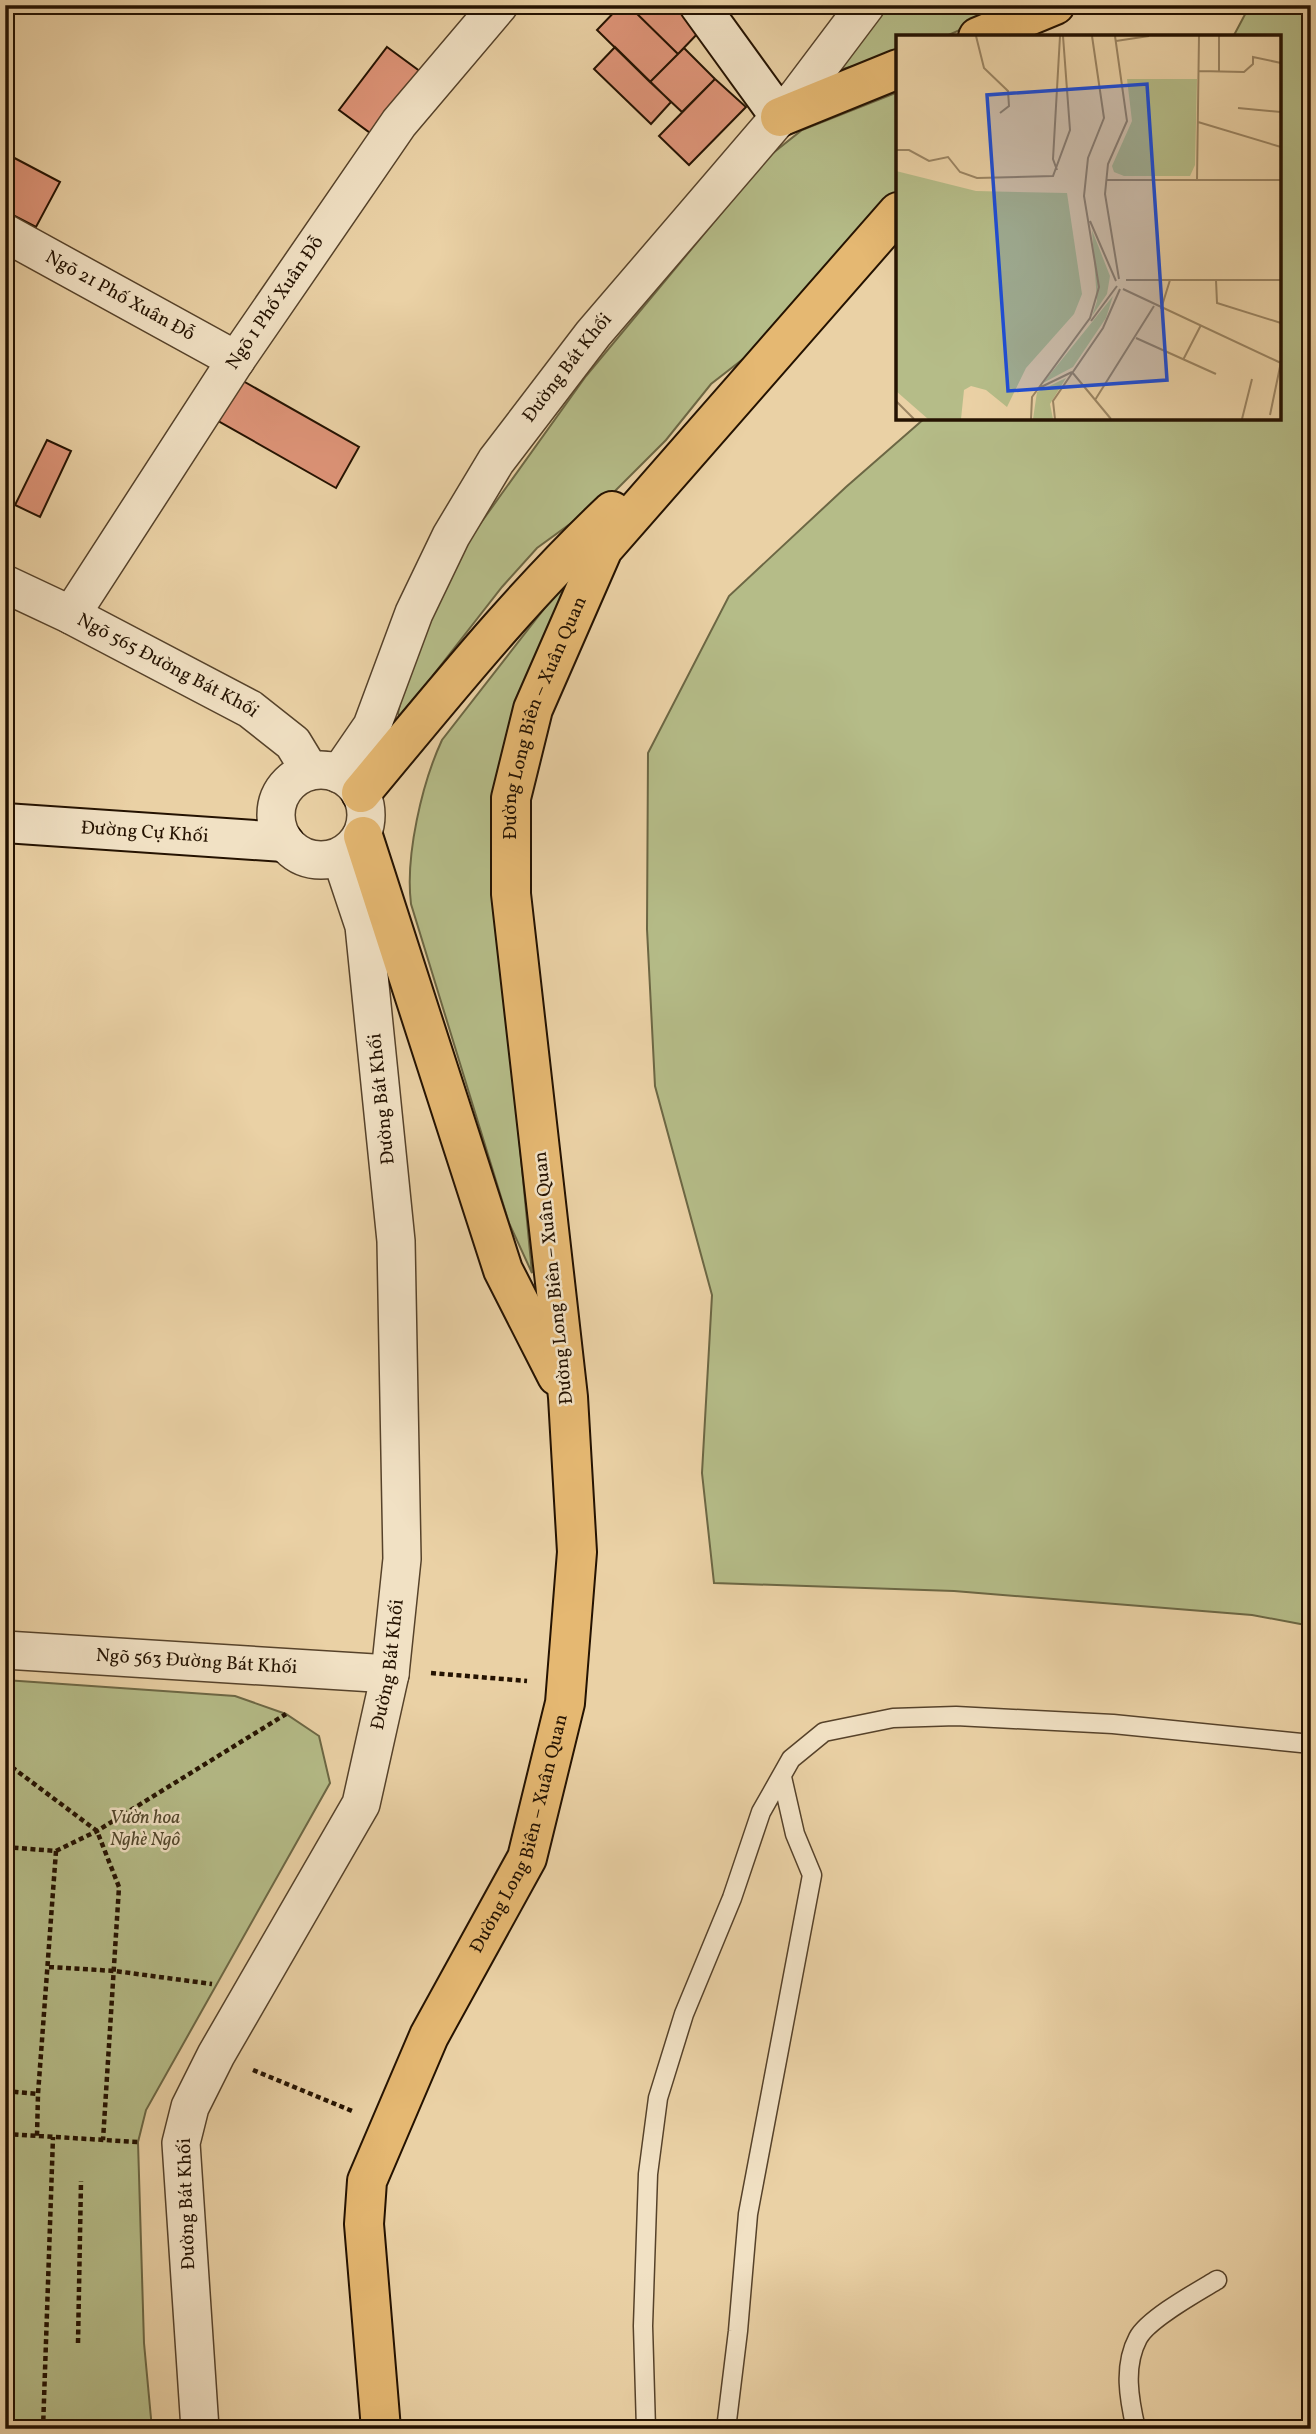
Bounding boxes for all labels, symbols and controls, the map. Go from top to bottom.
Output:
inset map [896,35,1281,420]
street label: Ngõ 1 Phố Xuân Đỗ [220,231,330,375]
street label: Ngõ 21 Phố Xuân Đỗ [40,244,199,348]
street label: Đường Bát Khối [517,307,618,428]
street label: Đường Long Biên – Xuân Quan [498,593,594,840]
street label: Ngõ 565 Đường Bát Khối [72,607,264,724]
street label: Đường Cự Khối [80,815,210,850]
street label: Đường Bát Khối [362,1032,402,1166]
street label: Đường Long Biên – Xuân Quan [528,1150,580,1406]
street label: Đường Bát Khối [365,1598,411,1732]
street label: Ngõ 563 Đường Bát Khối [95,1643,298,1681]
street label: Đường Long Biên – Xuân Quan [464,1711,575,1958]
park label: Vườn hoa Nghè Ngô [110,1805,180,1853]
street label: Đường Bát Khối [172,2137,202,2270]

